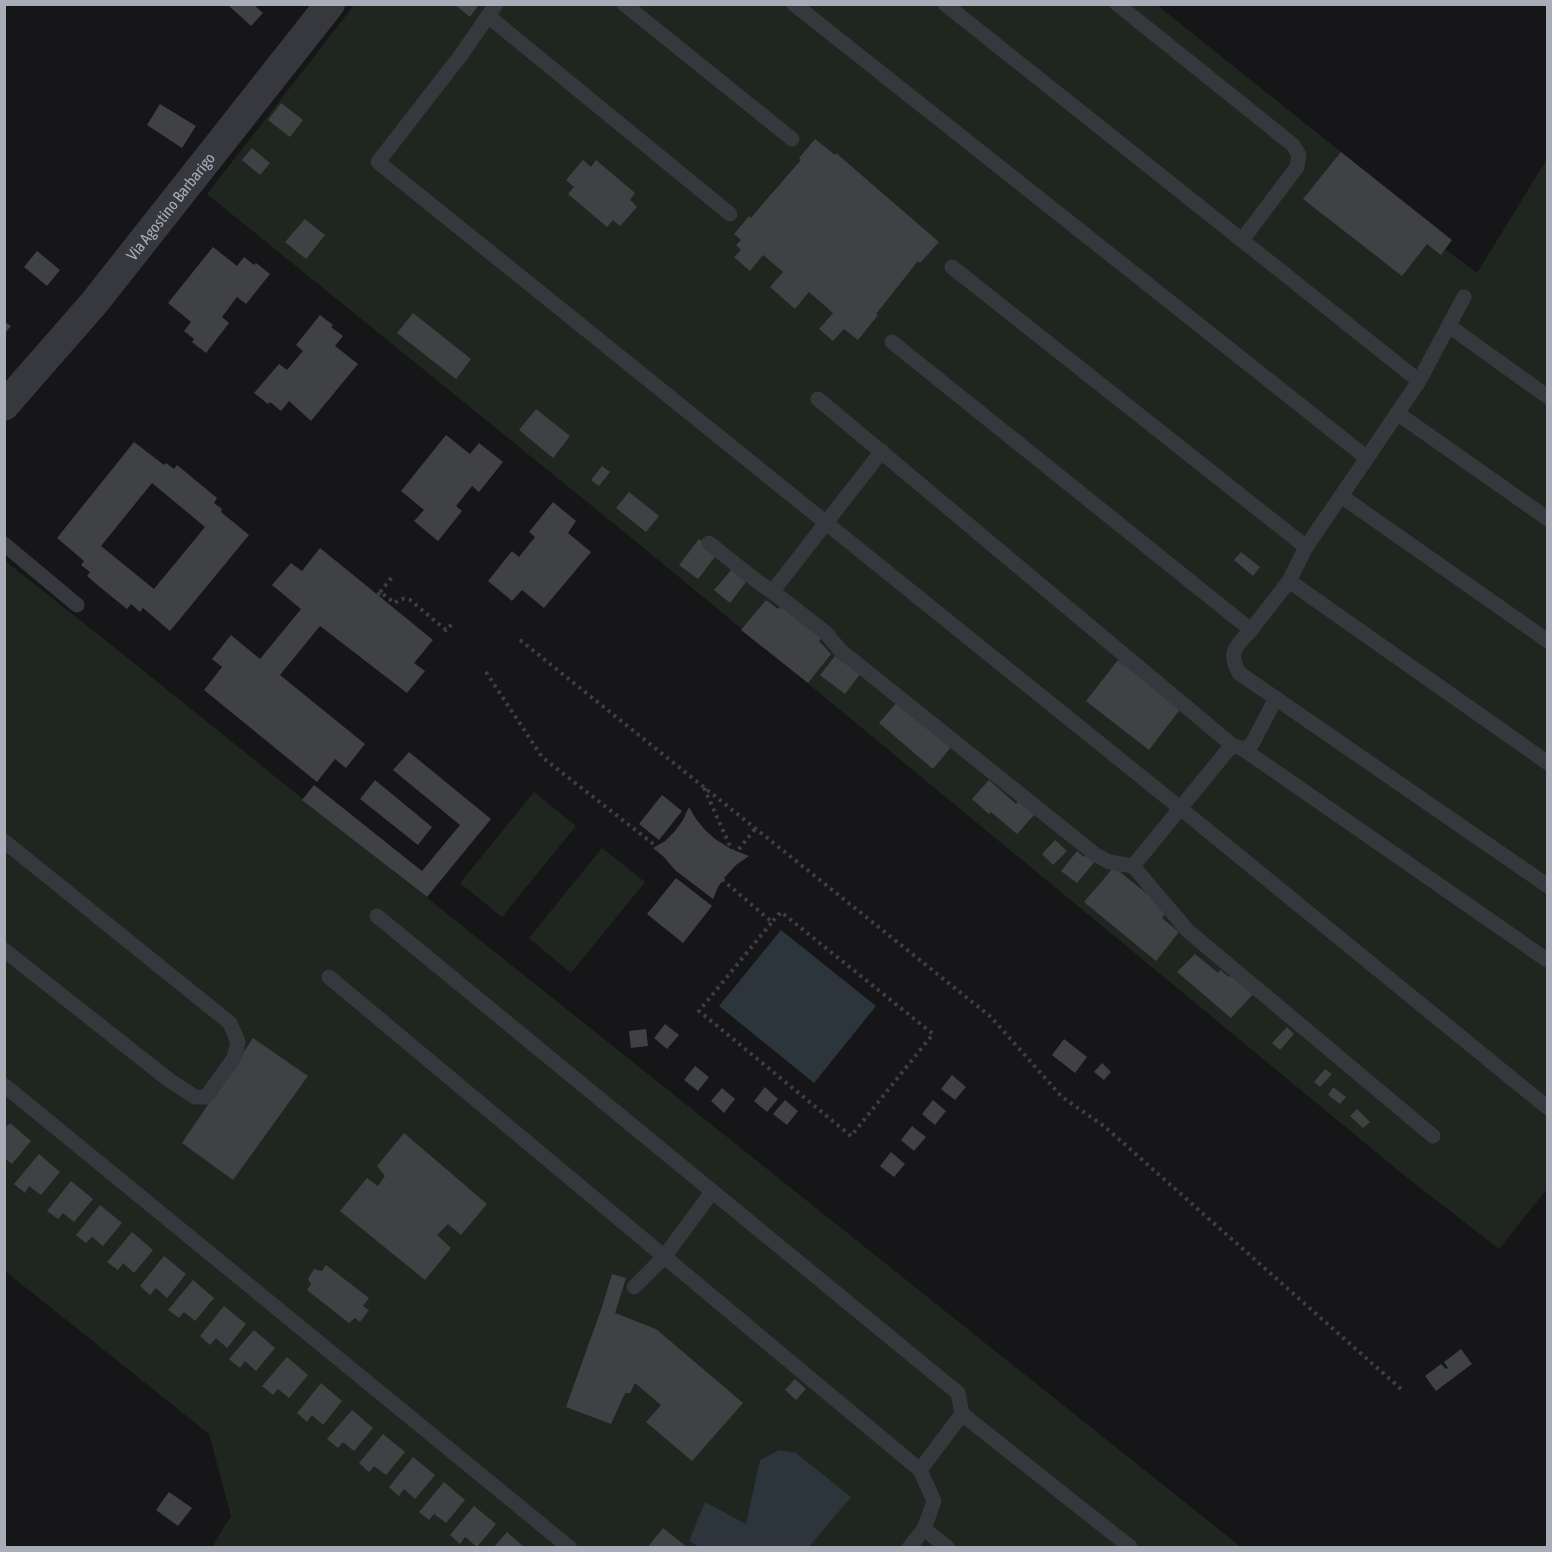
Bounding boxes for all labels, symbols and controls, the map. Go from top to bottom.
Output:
street label: Via Agostino Barbarigo [122,149,218,264]

